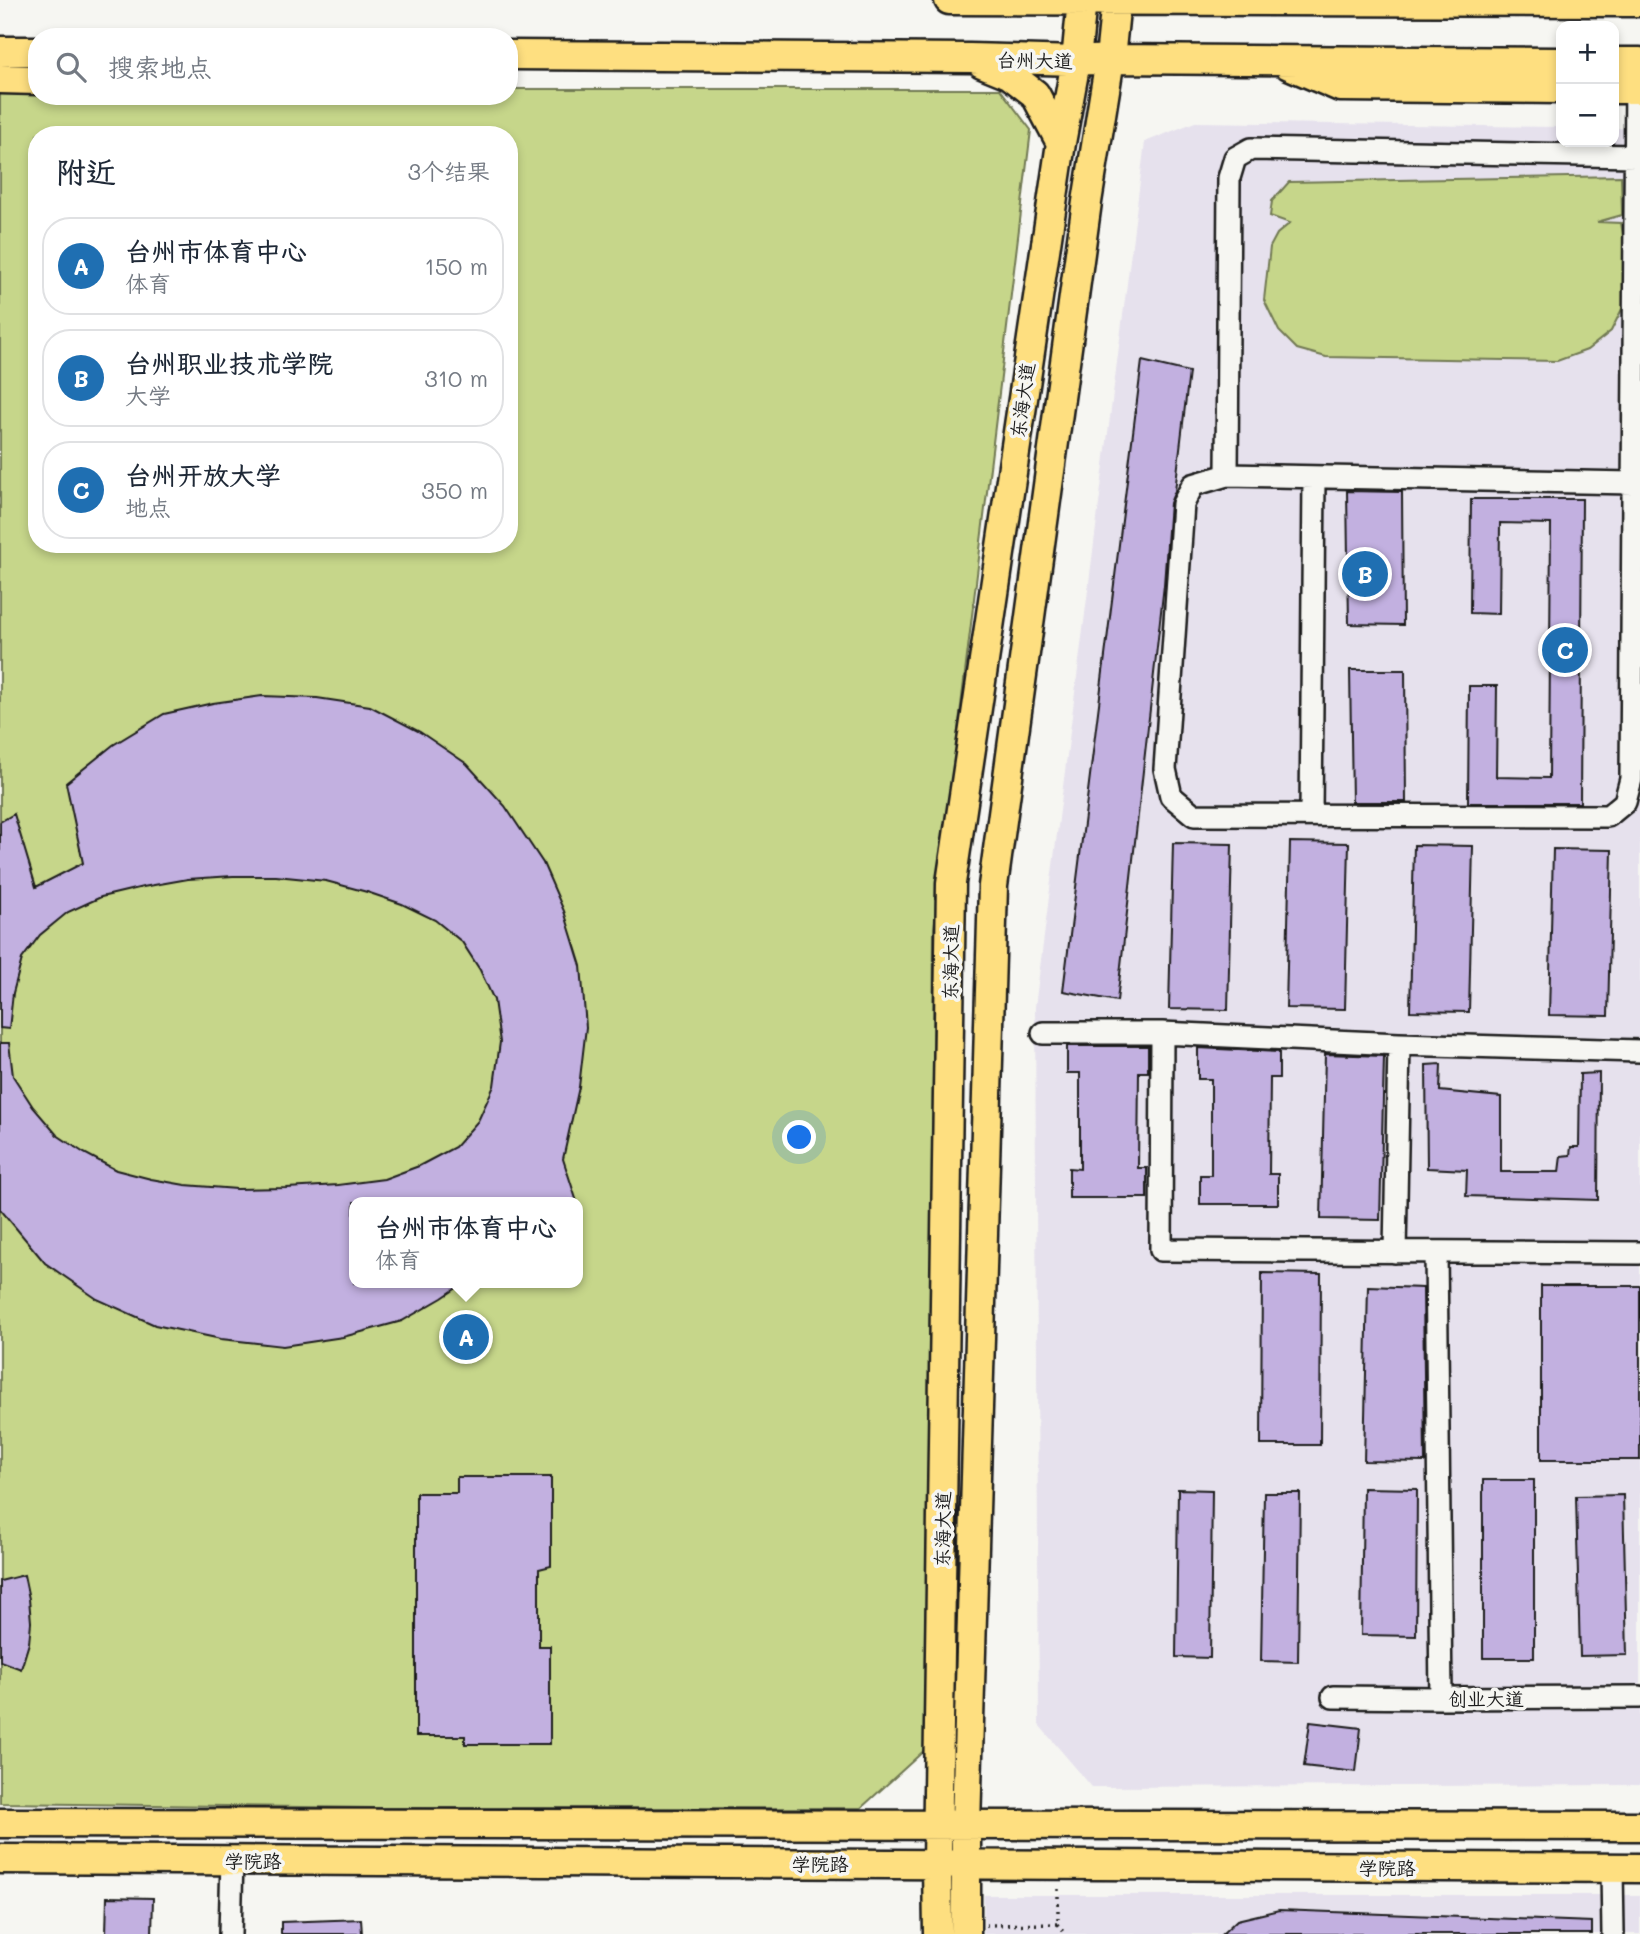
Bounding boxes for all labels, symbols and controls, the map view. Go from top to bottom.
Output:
map controls [1556,21,1619,147]
button: + [1556,21,1619,84]
search box [28,28,518,105]
street label: 台州大道 [997,47,1073,73]
icon: search [52,48,90,86]
text: 搜索地点 [108,50,212,84]
button: − [1556,84,1619,147]
text: 附近 [56,151,116,191]
text: 3个结果 [408,156,490,186]
text: 台州市体育中心 [125,234,307,268]
text: A [73,251,89,281]
text: 150 m [424,251,488,281]
text: 体育 [125,268,171,298]
text: 台州职业技术学院 [125,346,333,380]
street label: 东海大道 [1004,361,1040,439]
text: B [73,363,89,393]
text: 310 m [424,363,488,393]
text: 大学 [125,380,171,410]
text: 台州开放大学 [125,458,281,492]
text: C [72,475,90,505]
text: 350 m [421,475,488,505]
text: 地点 [125,492,171,522]
pin: B [1342,548,1388,600]
pin: C [1542,624,1588,676]
street label: 东海大道 [937,924,963,1000]
your location [782,1120,816,1154]
popup [349,1197,583,1288]
text: 台州市体育中心 [375,1210,557,1244]
text: 体育 [375,1244,421,1274]
pin: A [443,1311,489,1363]
street label: 东海大道 [929,1491,955,1567]
street label: 创业大道 [1448,1686,1524,1711]
street label: 学院路 [224,1848,282,1873]
street label: 学院路 [791,1851,849,1876]
street label: 学院路 [1358,1855,1416,1880]

